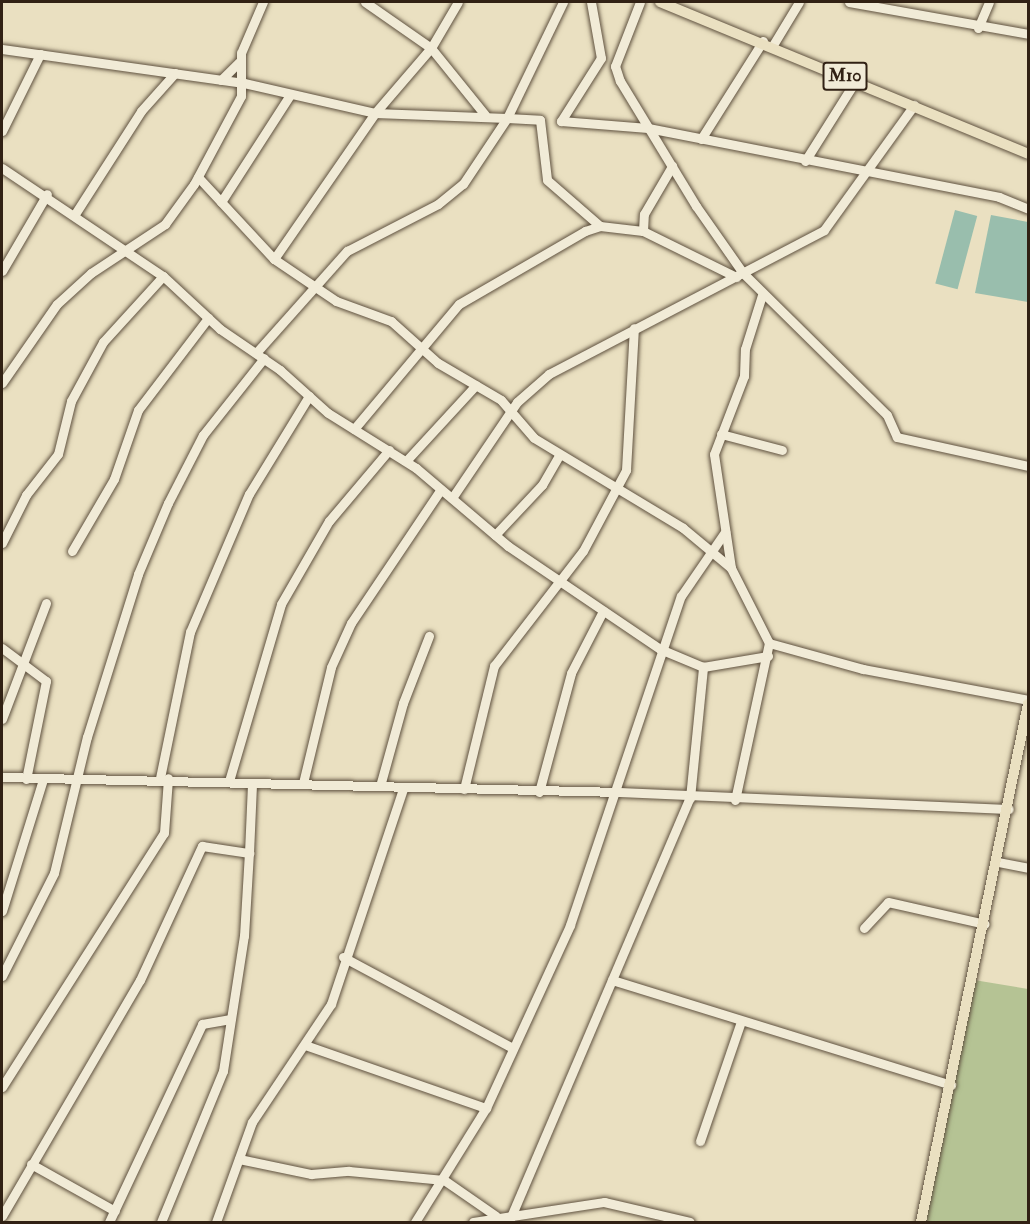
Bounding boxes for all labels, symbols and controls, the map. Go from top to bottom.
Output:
road number: M10 [822,61,868,91]

